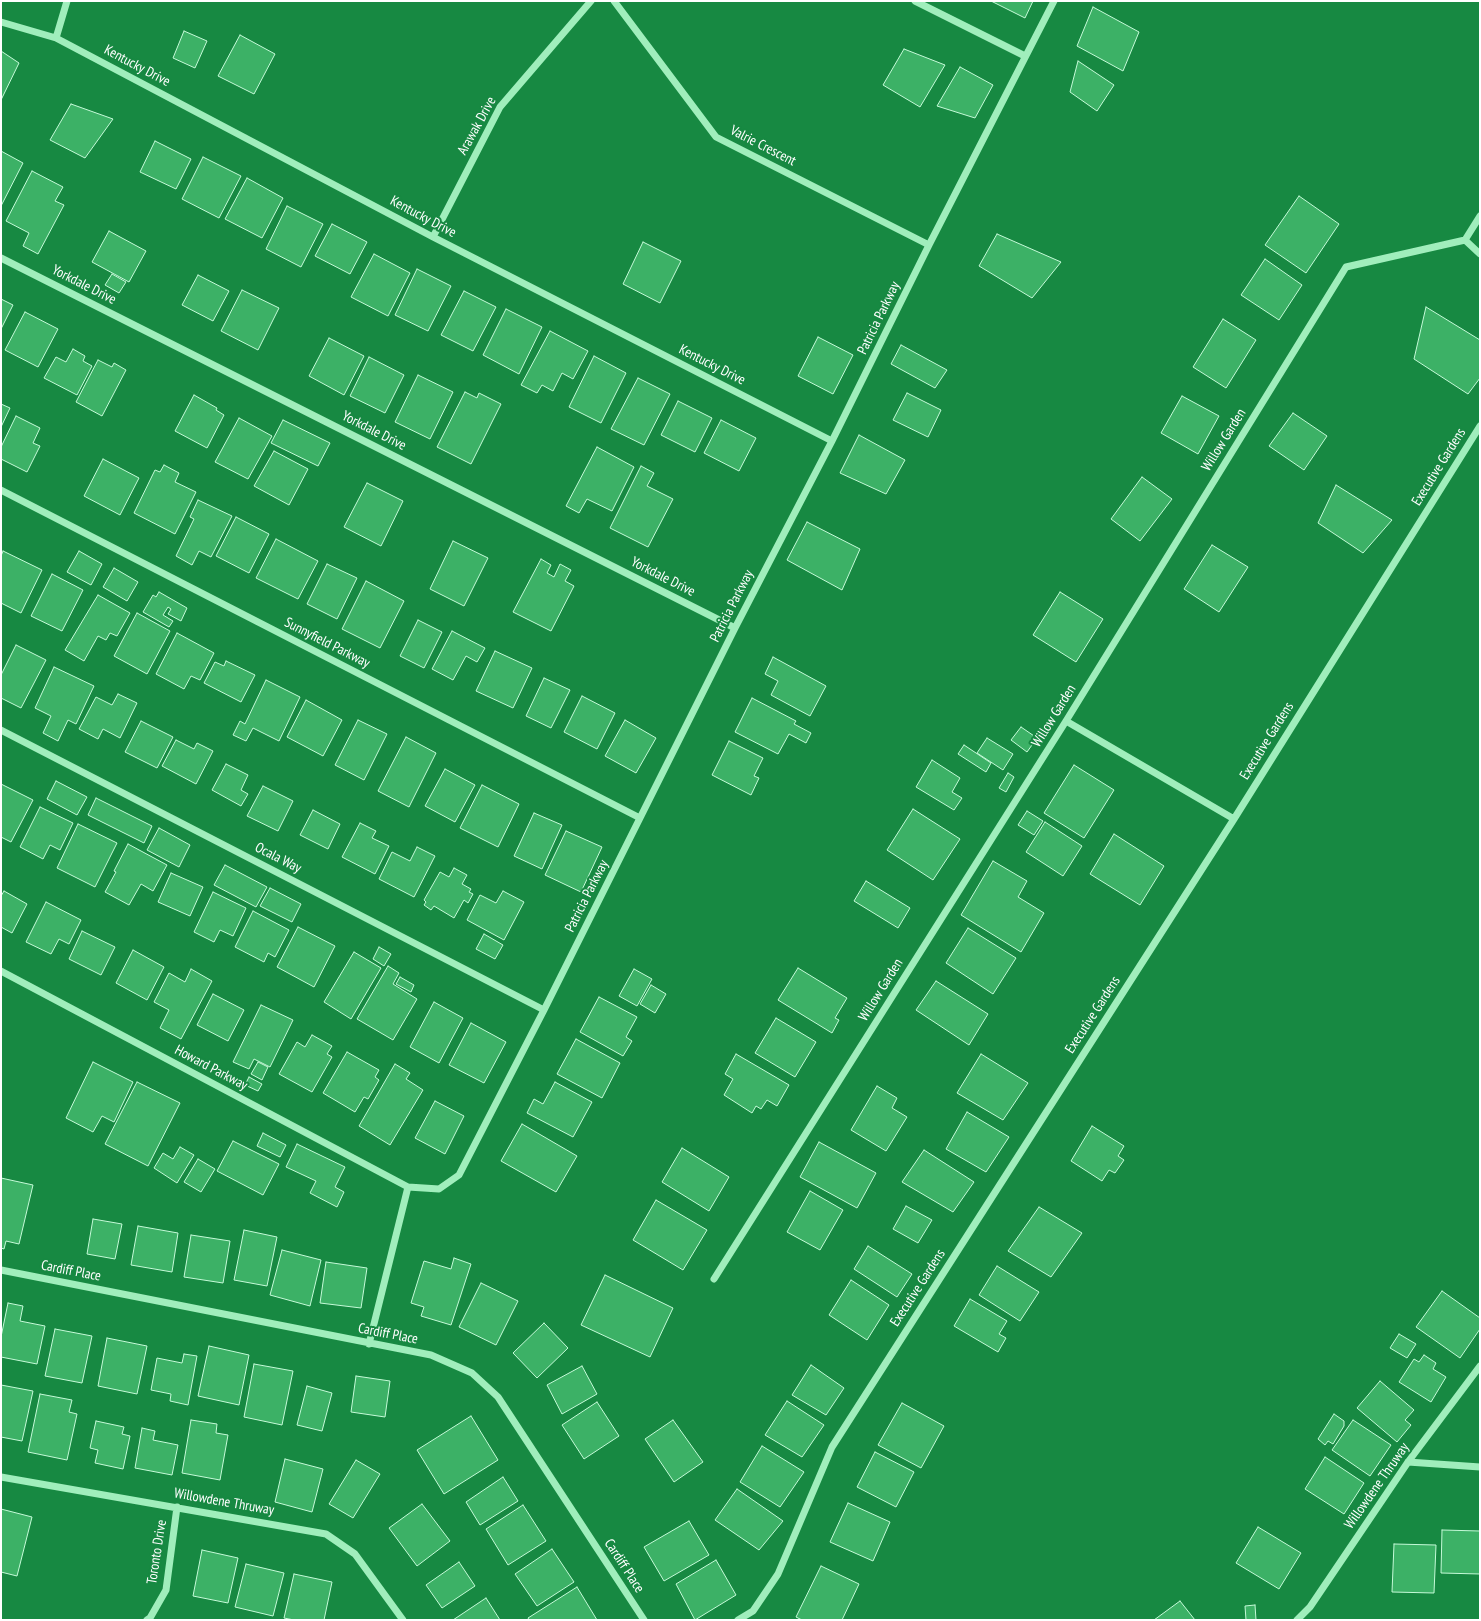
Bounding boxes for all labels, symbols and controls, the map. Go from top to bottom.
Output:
street label: Kentucky Drive [101,42,173,90]
street label: Arawak Drive [454,94,500,158]
street label: Valrie Crescent [727,122,799,170]
street label: Kentucky Drive [387,193,459,241]
street label: Yorkdale Drive [49,262,119,308]
street label: Patricia Parkway [854,279,904,357]
street label: Kentucky Drive [676,341,748,389]
street label: Willow Garden [1198,406,1250,474]
street label: Yorkdale Drive [339,408,409,454]
street label: Executive Gardens [1408,425,1470,509]
street label: Yorkdale Drive [628,554,698,600]
street label: Patricia Parkway [707,567,757,645]
street label: Sunnyfield Parkway [281,614,373,672]
street label: Willow Garden [1028,682,1080,750]
street label: Executive Gardens [1236,699,1298,783]
street label: Ocala Way [252,839,304,877]
street label: Patricia Parkway [562,857,612,935]
street label: Willow Garden [855,956,907,1024]
street label: Executive Gardens [1062,973,1124,1057]
street label: Howard Parkway [172,1042,250,1094]
street label: Executive Gardens [887,1246,949,1330]
street label: Cardiff Place [40,1257,102,1285]
street label: Cardiff Place [357,1320,419,1348]
street label: Willowdene Thruway [1341,1440,1413,1532]
street label: Willowdene Thruway [173,1485,275,1519]
street label: Toronto Drive [144,1519,170,1585]
street label: Cardiff Place [600,1536,648,1596]

